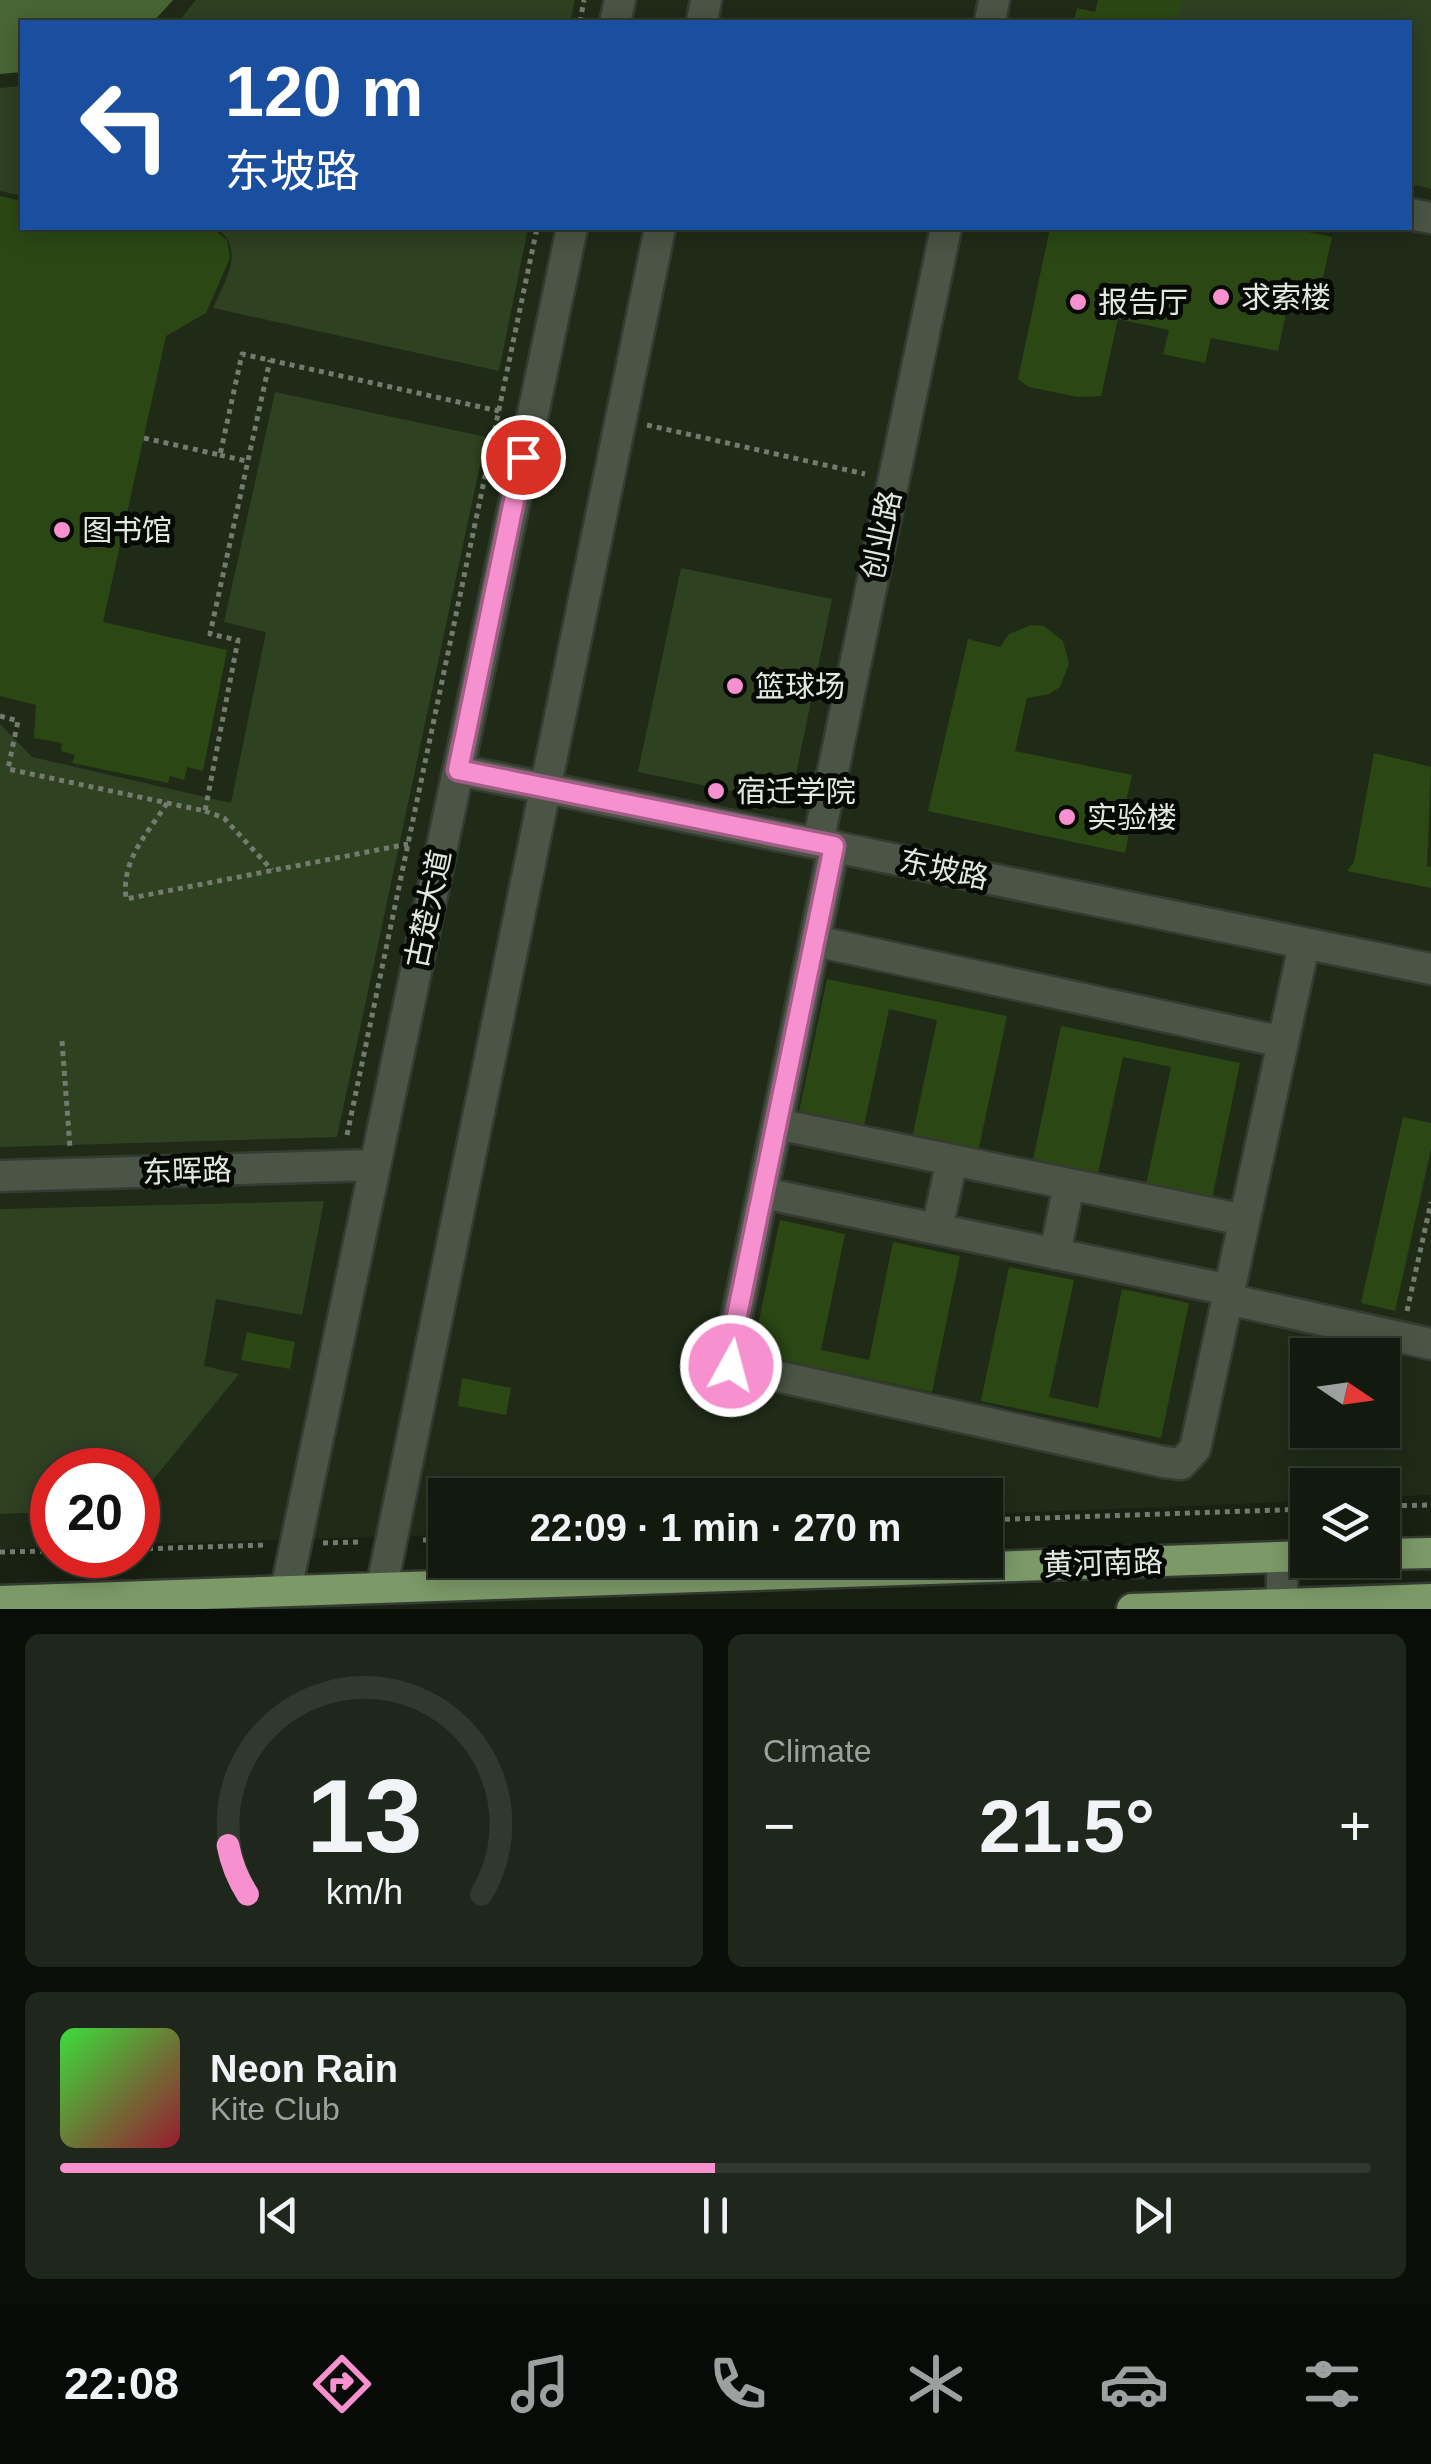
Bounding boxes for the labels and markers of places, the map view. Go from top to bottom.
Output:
place label: 求索楼 [1241,281,1331,314]
place label: 报告厅 [1098,286,1188,319]
marker: 求索楼 [1210,286,1232,308]
marker: 报告厅 [1067,291,1089,313]
pin [481,415,566,500]
place label: 图书馆 [82,514,172,547]
marker: 图书馆 [51,519,73,541]
place label: 篮球场 [755,670,845,703]
marker: 篮球场 [724,675,746,697]
place label: 宿迁学院 [736,775,856,808]
marker: 宿迁学院 [705,780,727,802]
place label: 实验楼 [1087,801,1177,834]
marker: 实验楼 [1056,806,1078,828]

